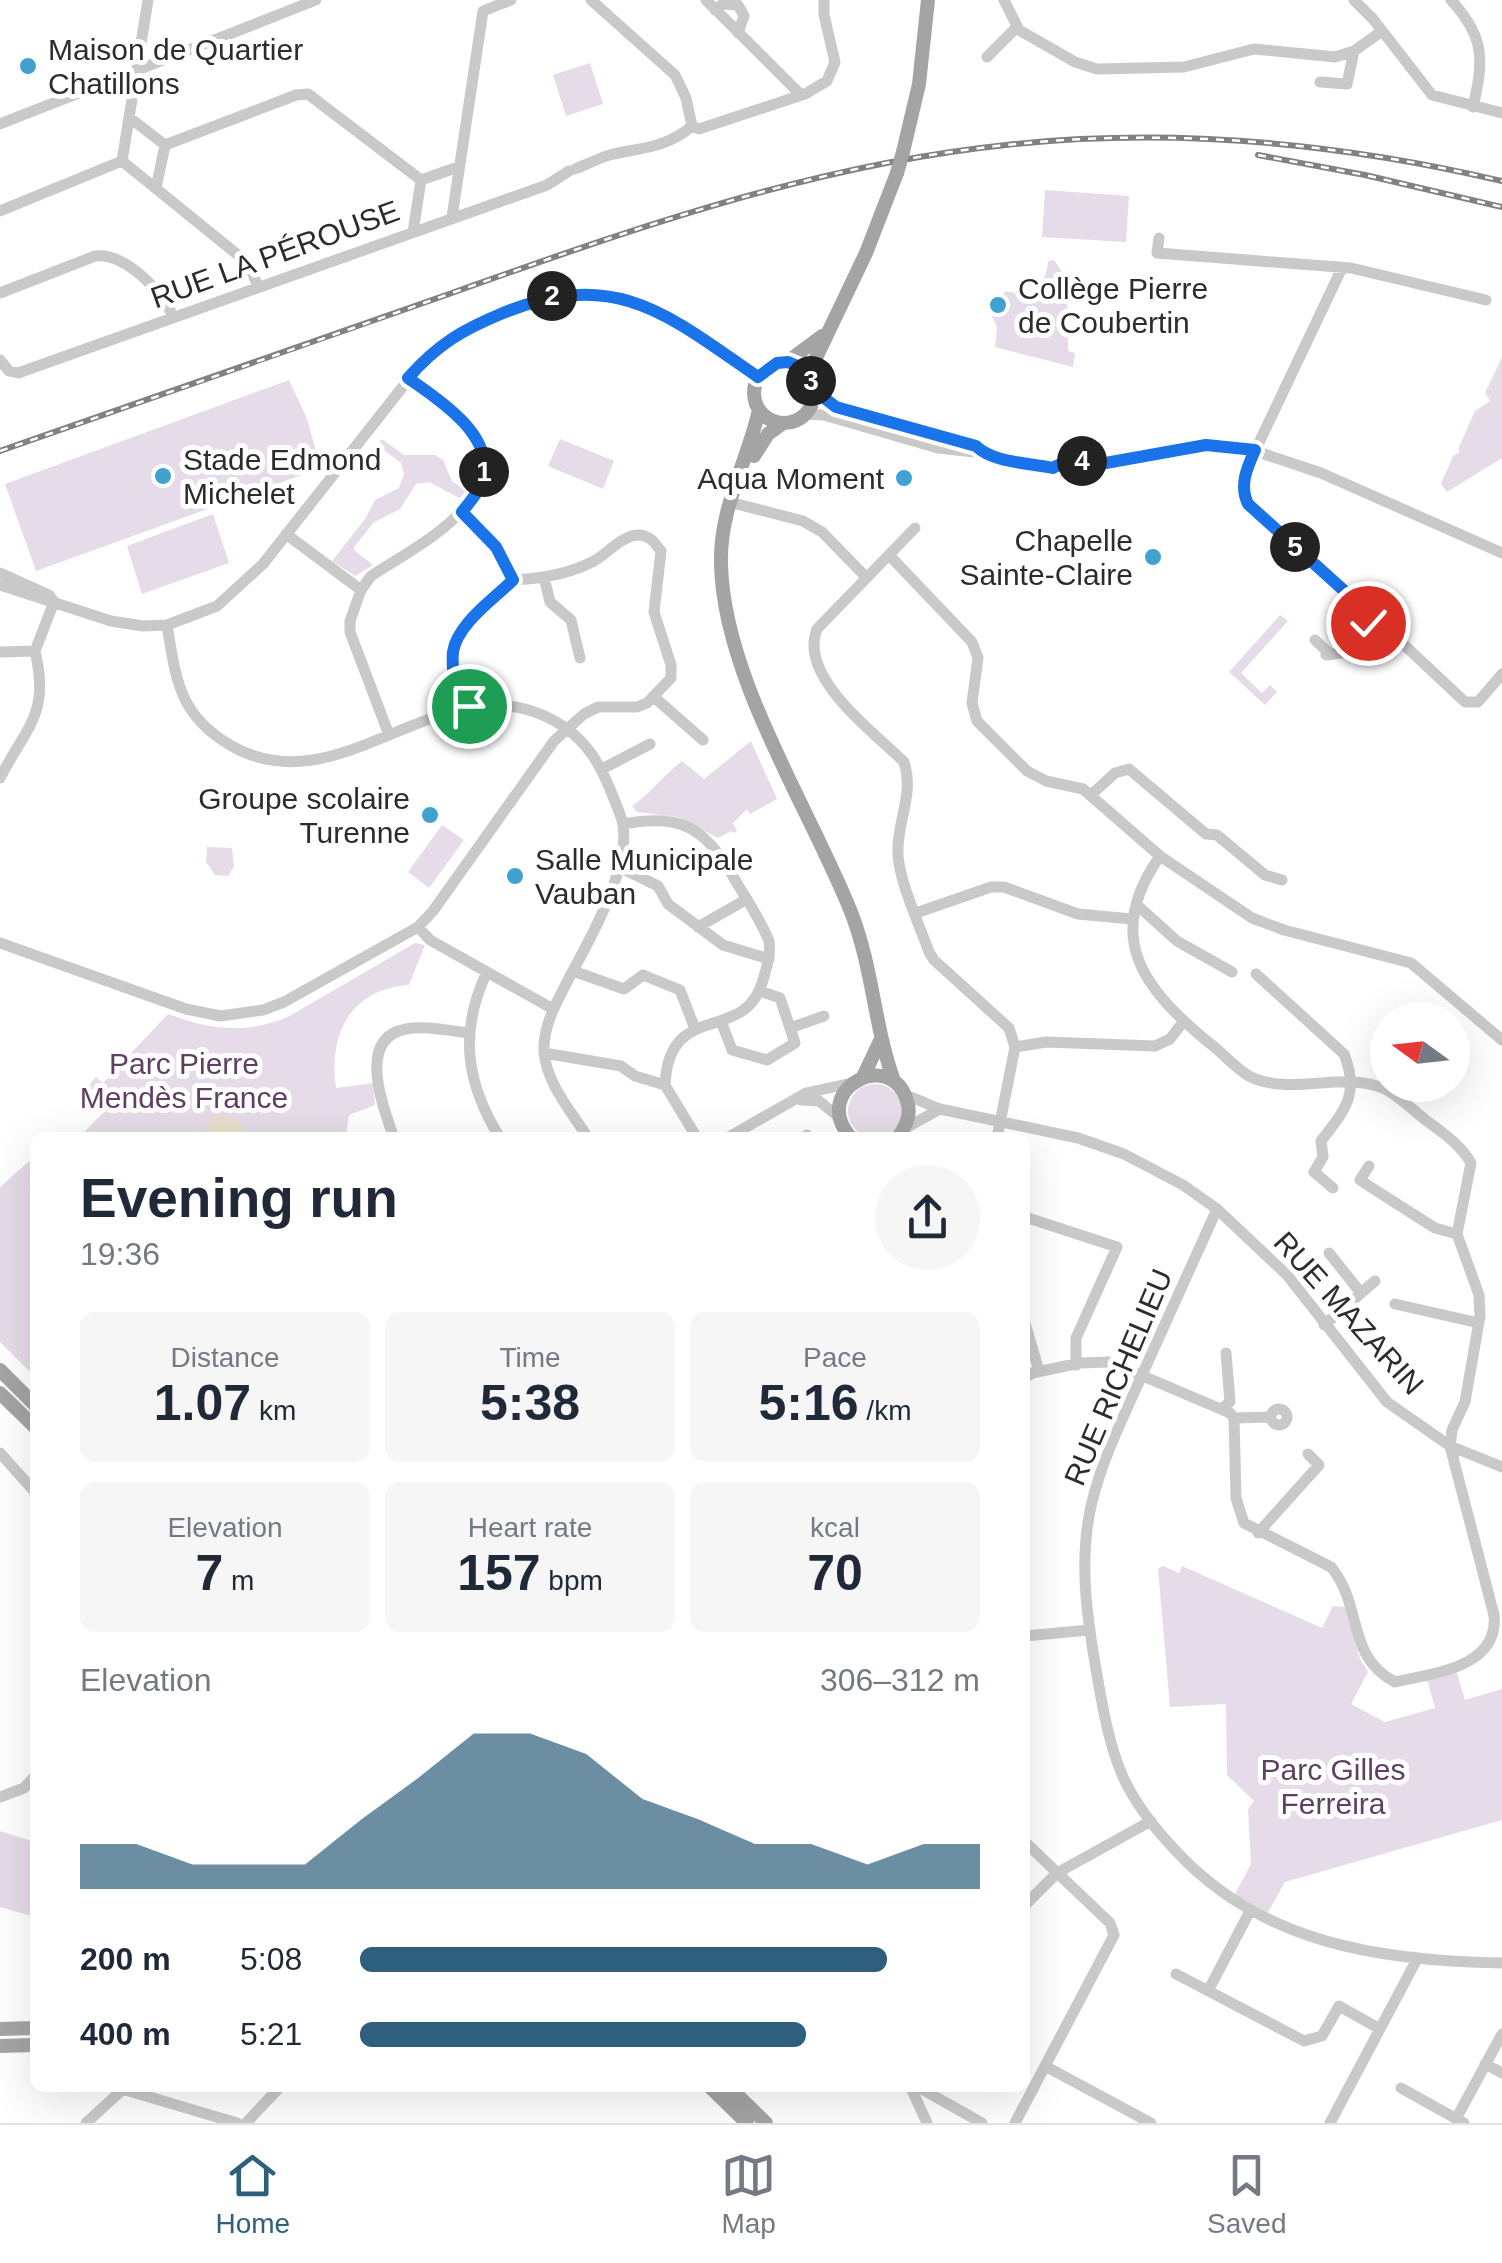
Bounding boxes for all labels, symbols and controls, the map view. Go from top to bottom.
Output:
place label: Maison de Quartier Chatillons [48,33,303,100]
marker: Maison de Quartier Chatillons [17,55,39,77]
street label: RUE LA PÉROUSE [146,194,404,314]
pin: 2 [527,271,577,321]
place label: Collège Pierre de Coubertin [1018,272,1208,339]
text: 2 [544,280,560,311]
marker: Collège Pierre de Coubertin [987,294,1009,316]
pin: 3 [786,356,836,406]
text: 3 [803,365,819,396]
pin: 4 [1057,436,1107,486]
place label: Stade Edmond Michelet [183,443,381,510]
text: 4 [1074,445,1090,476]
pin: 1 [459,447,509,497]
text: 1 [476,456,492,487]
place label: Aqua Moment [697,462,885,495]
marker: Stade Edmond Michelet [152,465,174,487]
marker: Aqua Moment [893,467,915,489]
pin: 5 [1270,522,1320,572]
place label: Chapelle Sainte-Claire [960,524,1133,591]
text: 5 [1287,531,1303,562]
marker: Chapelle Sainte-Claire [1142,546,1164,568]
pin [1326,581,1411,666]
icon: check [1341,596,1396,651]
pin [427,664,512,749]
icon: arrive [442,679,497,734]
place label: Groupe scolaire Turenne [198,782,410,849]
marker: Groupe scolaire Turenne [419,804,441,826]
place label: Salle Municipale Vauban [535,843,753,910]
marker: Salle Municipale Vauban [504,865,526,887]
north arrow [1370,1002,1470,1102]
map controls [1370,1002,1470,1102]
park label: Parc Pierre Mendès France [80,1047,288,1114]
button: share [875,1165,980,1270]
text: Evening run [80,1167,398,1229]
street label: RUE MAZARIN [1268,1225,1430,1401]
text: 19:36 [80,1236,160,1272]
street label: RUE RICHELIEU [1058,1264,1178,1490]
text: Distance [171,1342,279,1373]
text: Time [499,1342,561,1373]
text: Pace [803,1342,867,1373]
text: 1.07 [154,1375,251,1431]
text: 5:38 [480,1375,580,1431]
text: 5:16 [759,1375,859,1431]
text: km [251,1395,296,1426]
text: /km [859,1395,911,1426]
text: Elevation [167,1512,283,1543]
text: Heart rate [468,1512,592,1543]
text: kcal [810,1512,860,1543]
text: 7 [196,1545,223,1601]
text: 157 [457,1545,541,1601]
text: 70 [807,1545,863,1601]
text: m [223,1565,254,1596]
text: bpm [541,1565,603,1596]
text: Elevation [80,1662,212,1698]
text: 306–312 m [820,1662,980,1698]
park label: Parc Gilles Ferreira [1260,1753,1406,1820]
text: 200 m [80,1941,171,1977]
text: 5:08 [240,1941,302,1977]
text: 400 m [80,2016,171,2052]
text: 5:21 [240,2016,302,2052]
tab: Home [215,2148,290,2240]
tab: Map [721,2148,776,2240]
tab: Saved [1207,2148,1286,2240]

